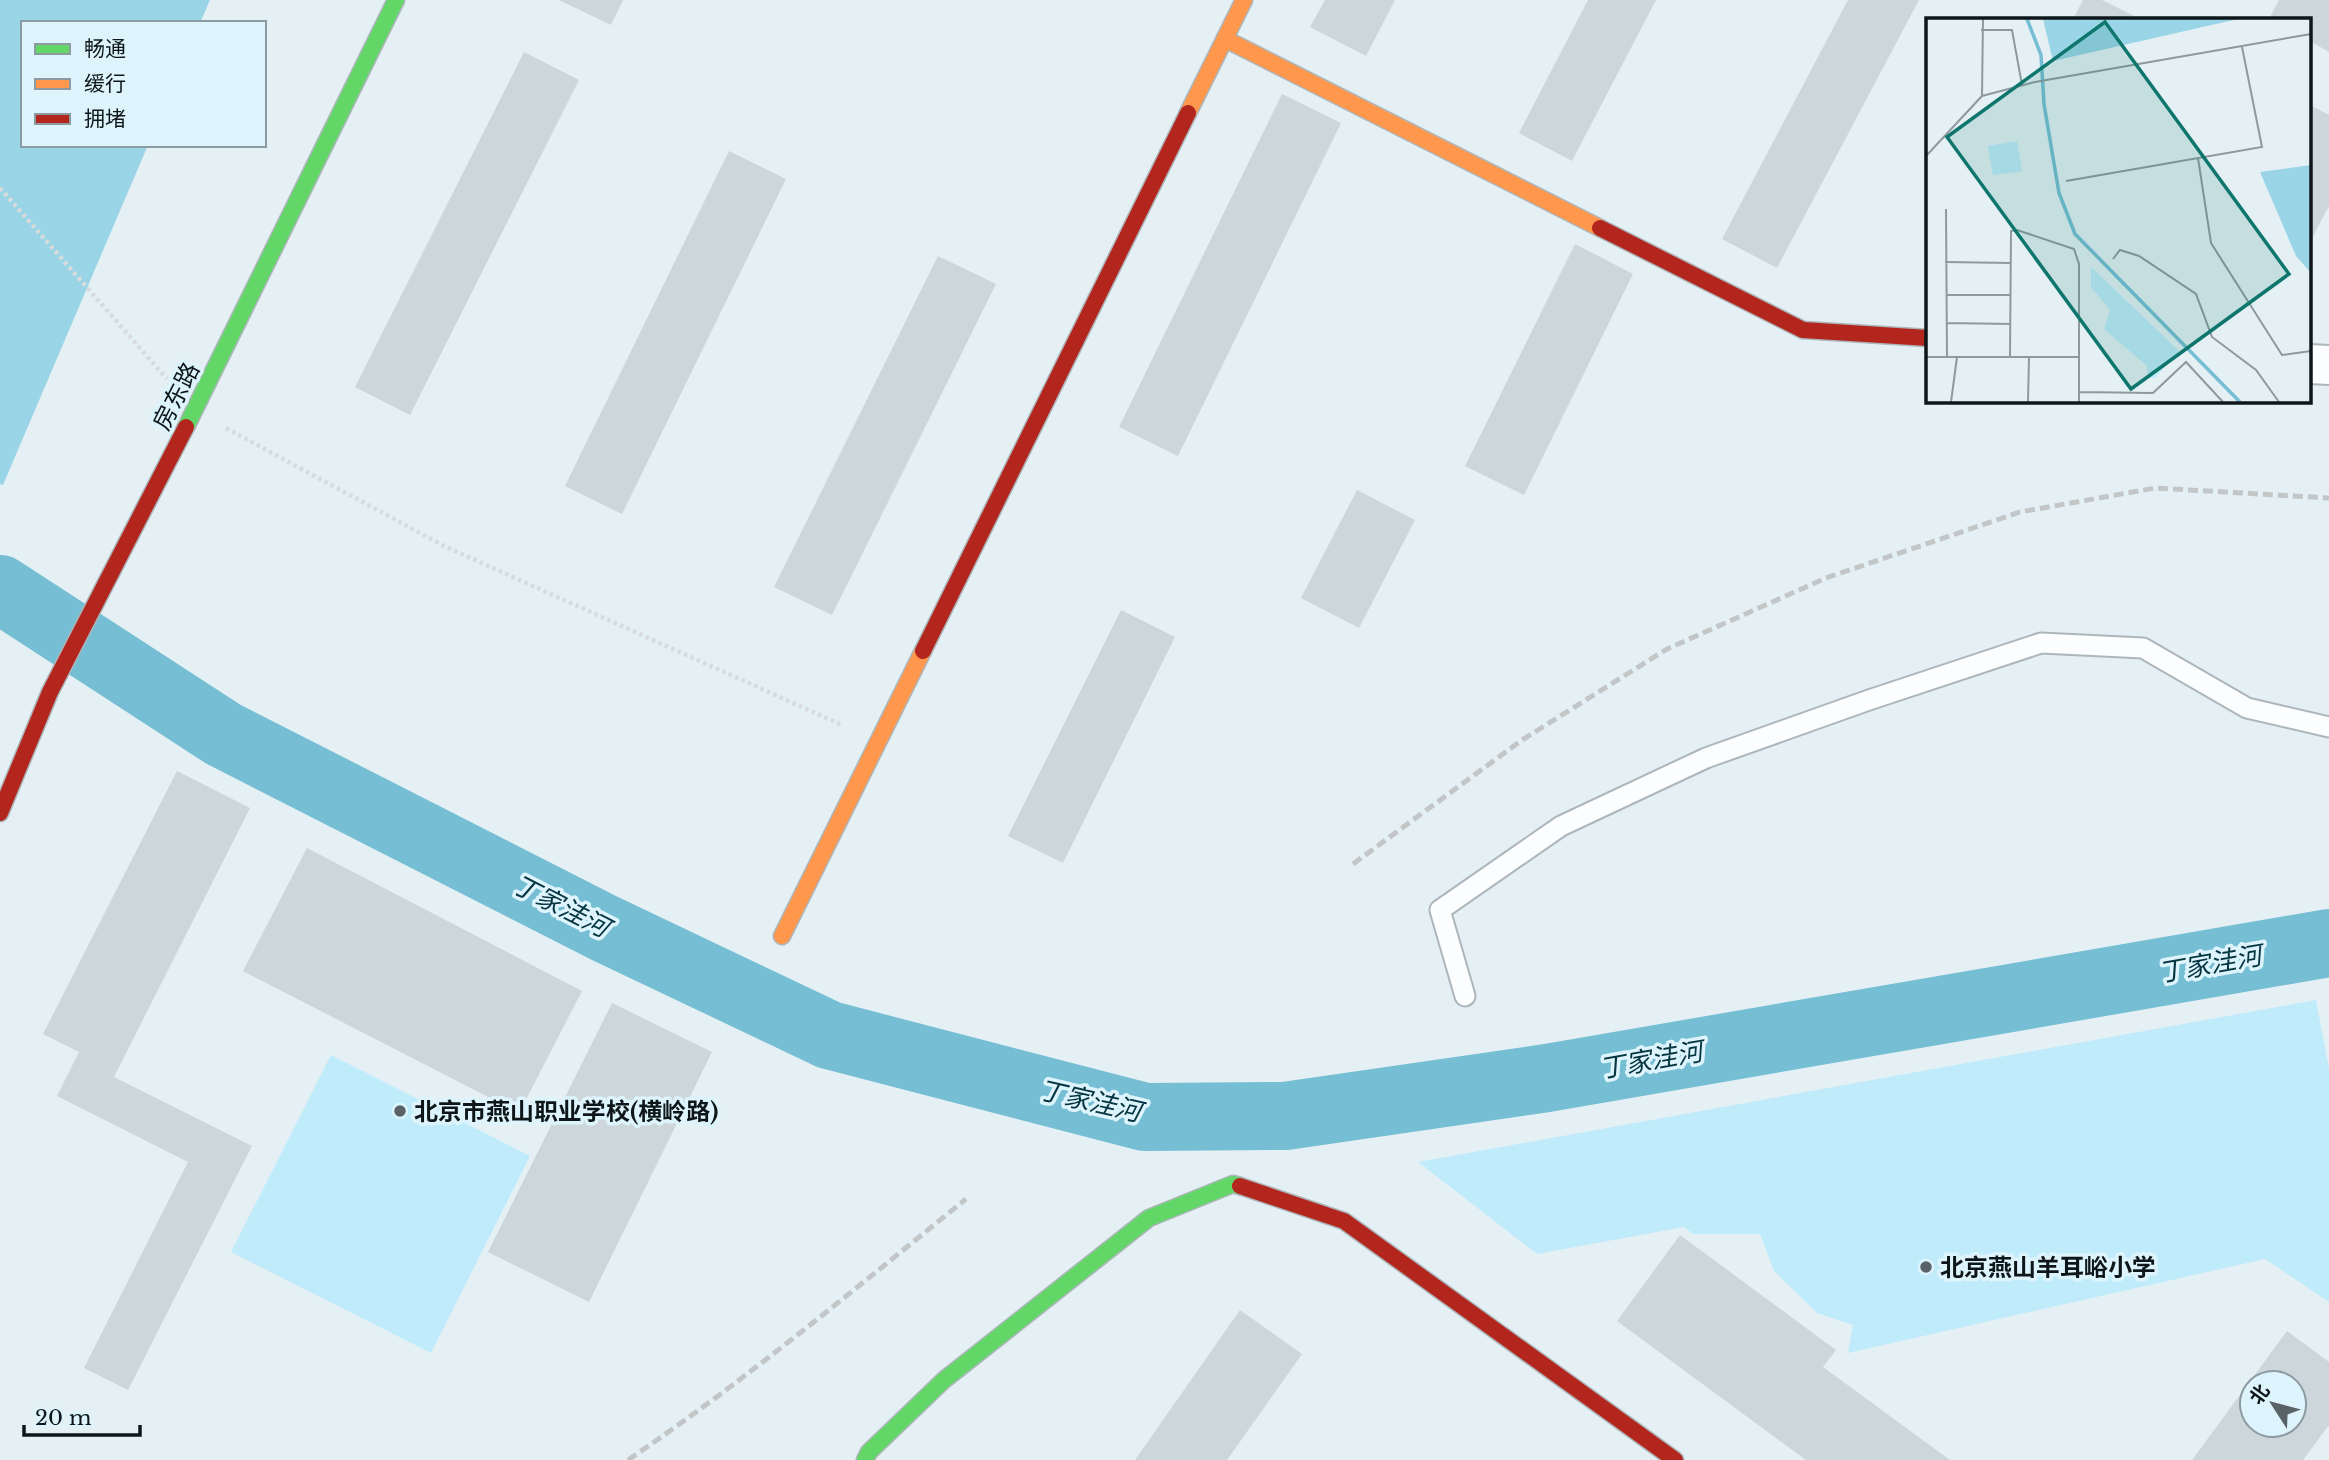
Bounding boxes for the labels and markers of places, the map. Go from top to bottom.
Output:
place label: 北京市燕山职业学校(横岭路) [414,1097,718,1126]
marker: 北京市燕山职业学校(横岭路) [392,1103,408,1119]
place label: 北京燕山羊耳峪小学 [1940,1253,2156,1282]
marker: 北京燕山羊耳峪小学 [1918,1259,1934,1275]

